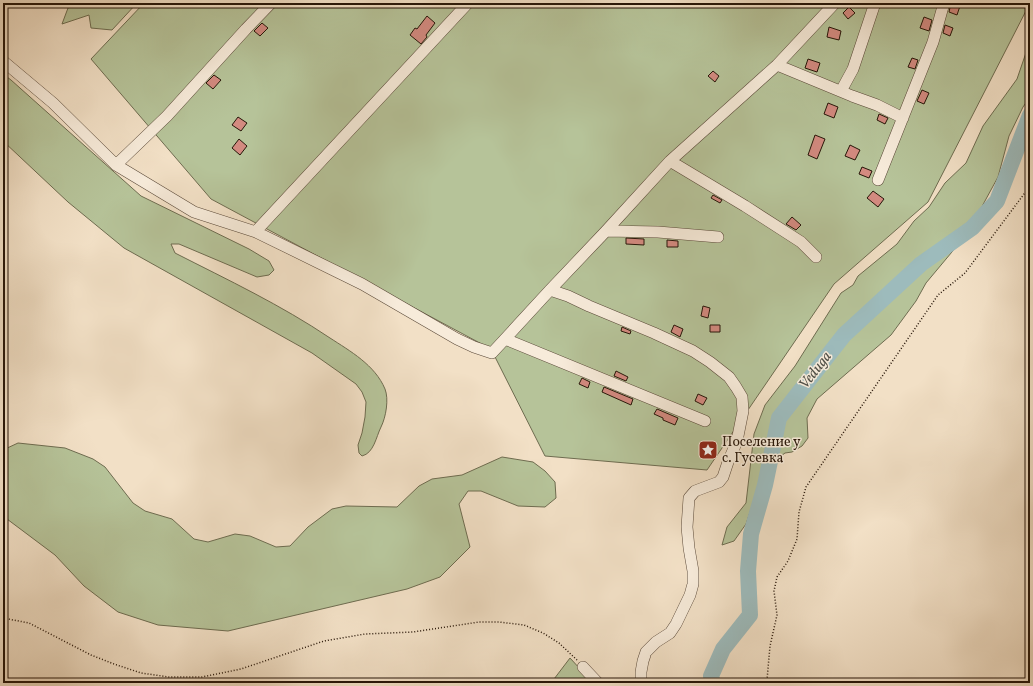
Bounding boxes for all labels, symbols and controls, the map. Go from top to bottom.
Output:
water label: Veduga [795,348,837,394]
place label: Поселение у с. Гусевка [722,433,801,468]
place icon: Поселение у с. Гусевка [697,439,719,461]

